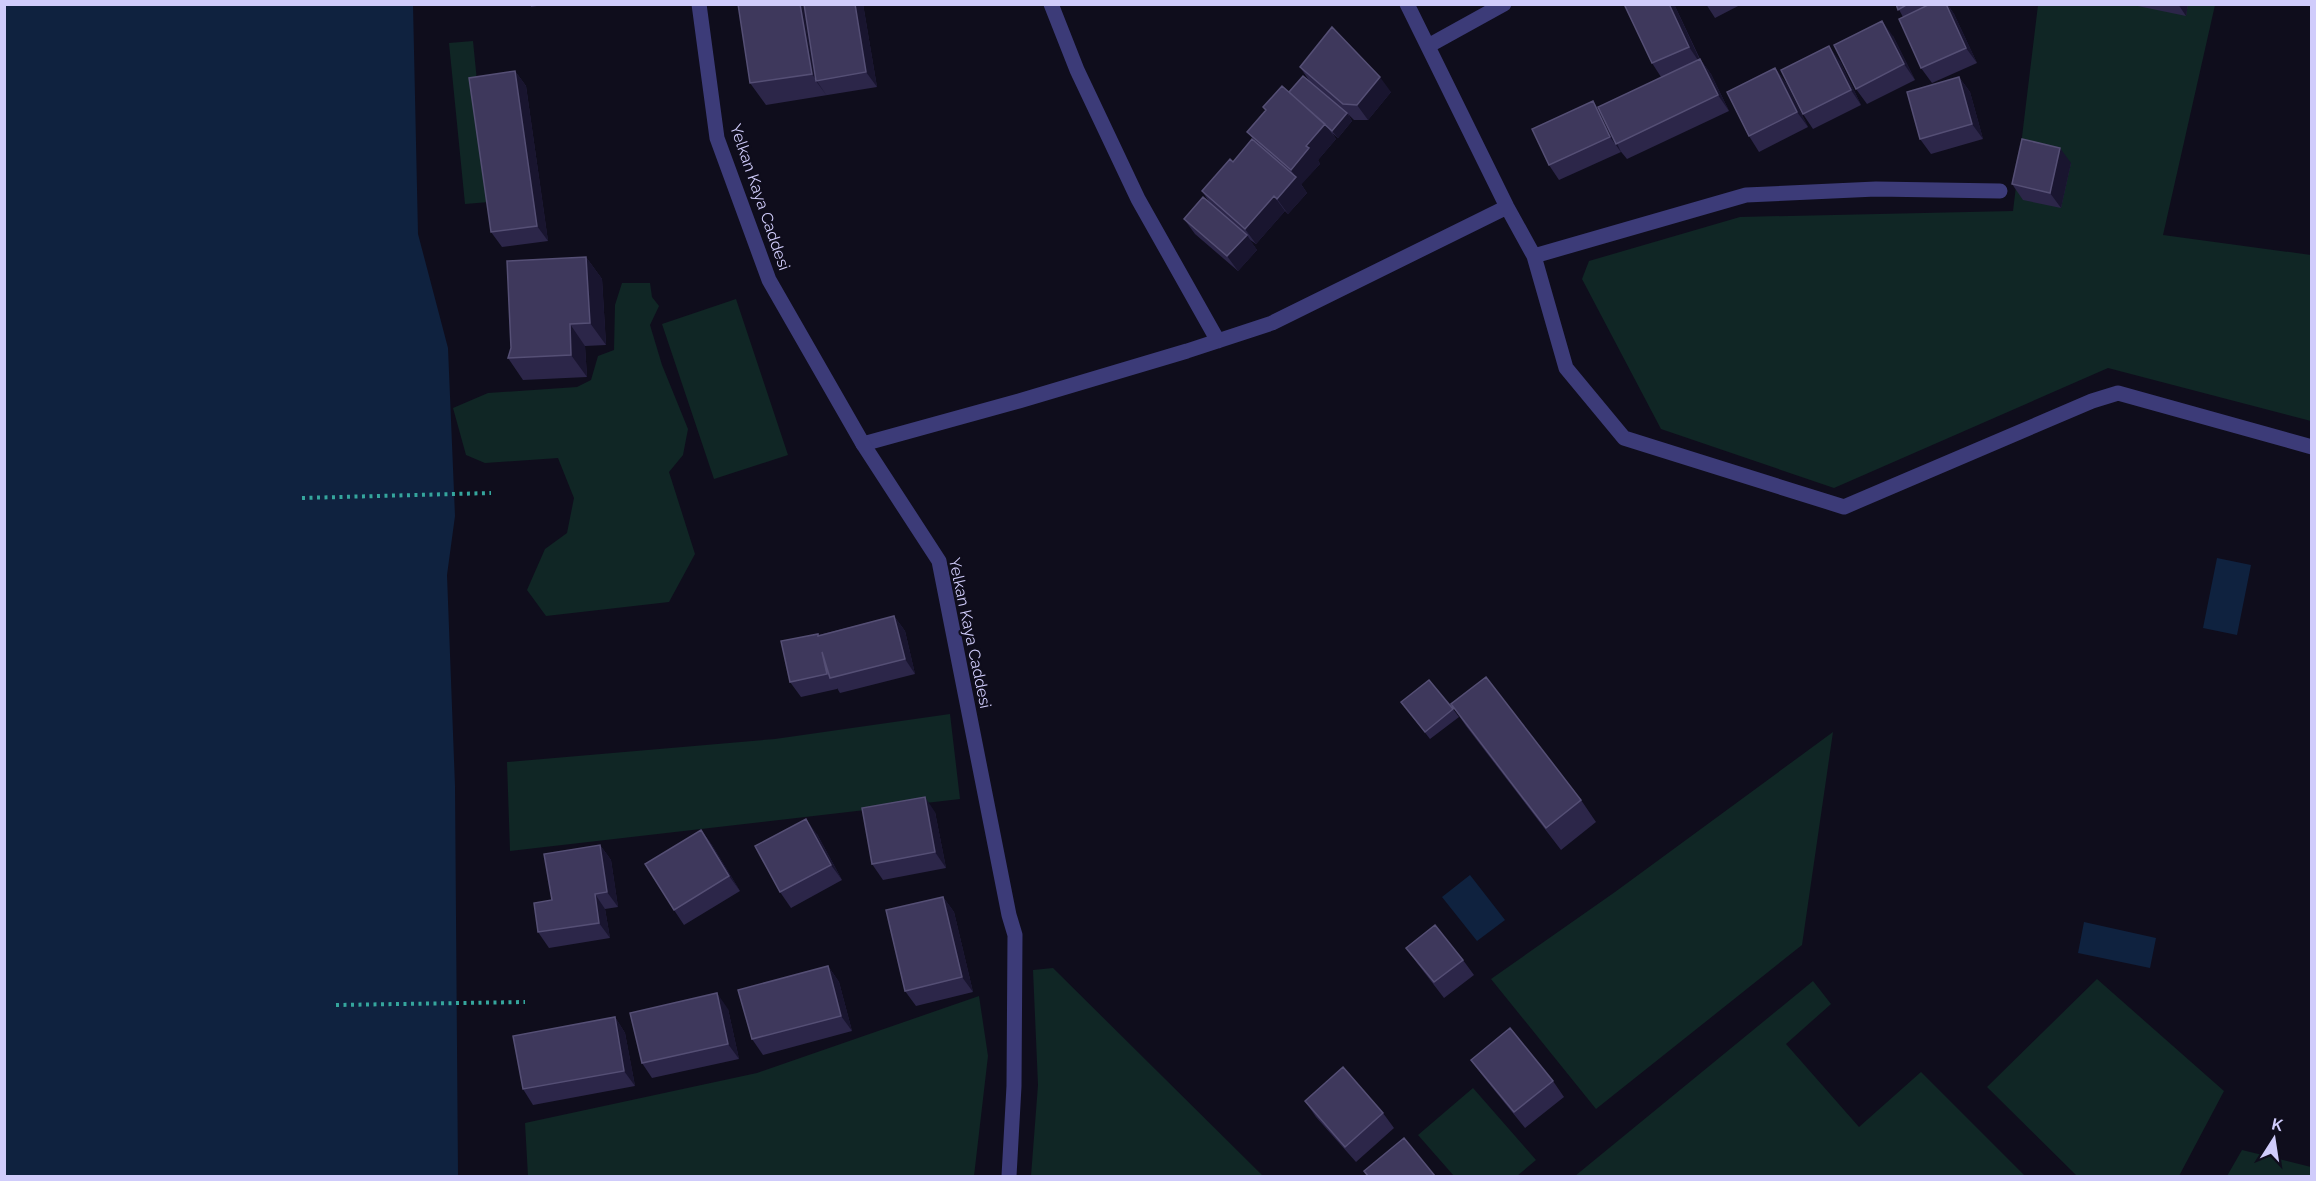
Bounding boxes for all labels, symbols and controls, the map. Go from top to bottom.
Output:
street label: Yelkan Kaya Caddesi [726,121,794,273]
street label: Yelkan Kaya Caddesi [945,556,995,710]
north arrow [2244,1109,2304,1169]
text: K [2270,1114,2285,1135]

